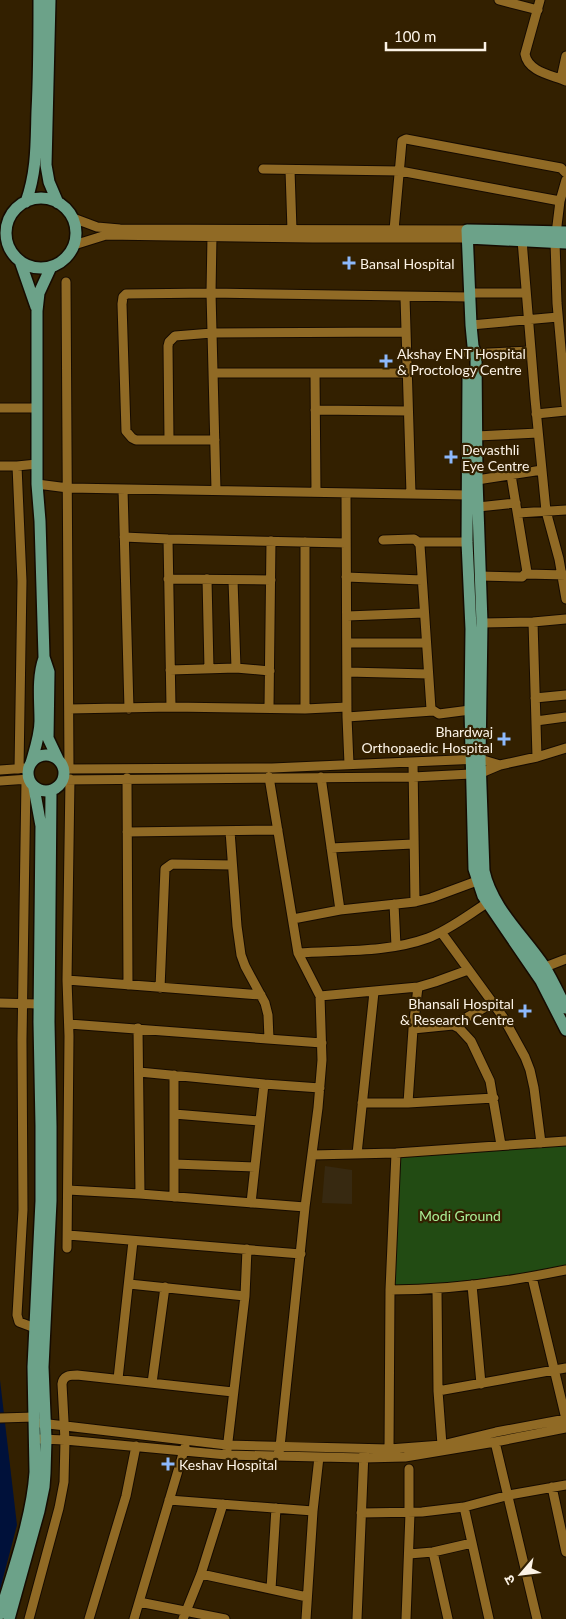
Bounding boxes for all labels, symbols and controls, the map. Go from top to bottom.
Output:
scale bar [386,20,485,52]
text: 100 m [394,27,436,45]
place label: Bansal Hospital [360,255,455,272]
marker: Bansal Hospital [342,256,356,270]
place label: Akshay ENT Hospital & Proctology Centre [397,345,526,378]
marker: Akshay ENT Hospital & Proctology Centre [379,354,393,368]
place label: Devasthli Eye Centre [462,441,529,474]
marker: Devasthli Eye Centre [444,450,458,464]
place label: Bhardwaj Orthopaedic Hospital [361,723,493,756]
marker: Bhardwaj Orthopaedic Hospital [497,732,511,746]
place label: Bhansali Hospital & Research Centre [400,995,514,1028]
marker: Bhansali Hospital & Research Centre [518,1004,532,1018]
park label: Modi Ground [419,1207,501,1224]
place label: Keshav Hospital [179,1456,277,1473]
marker: Keshav Hospital [161,1457,175,1471]
north arrow [496,1549,546,1599]
text: उ [499,1572,519,1588]

